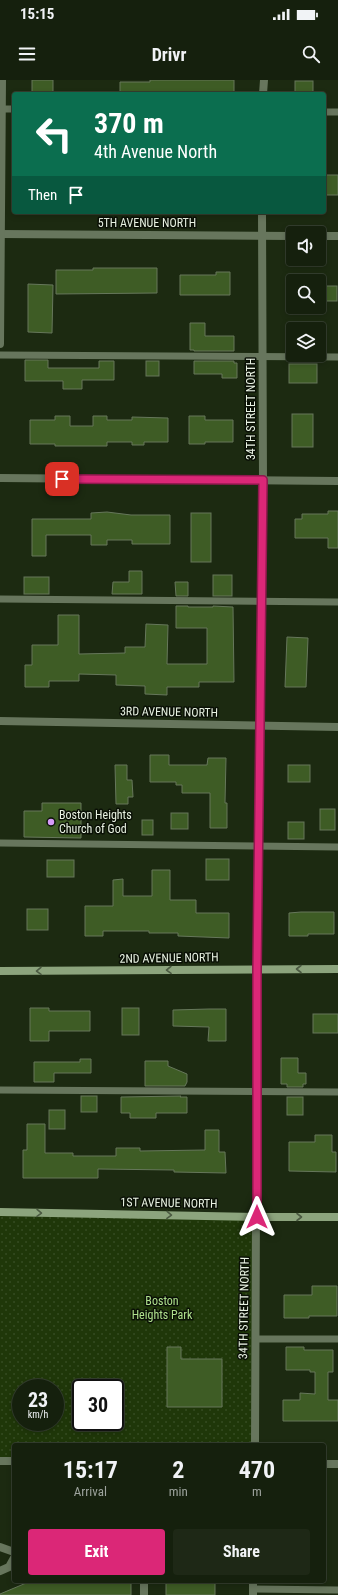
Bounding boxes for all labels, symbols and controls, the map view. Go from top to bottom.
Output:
text: 15:15 [20,5,54,23]
icon: menu [16,43,38,65]
icon: search [300,43,322,65]
text: Drivr [152,44,186,65]
text: 370 m [94,107,164,140]
icon: left [28,108,80,160]
text: 4th Avenue North [94,141,217,162]
icon: arrive [65,184,87,206]
text: Then [28,186,57,204]
street label: 5TH AVENUE NORTH [98,216,196,230]
map controls [286,226,326,362]
button: sound [286,226,326,266]
button: search [286,274,326,314]
button: layers [286,322,326,362]
street label: 34TH STREET NORTH [244,358,258,460]
pin [45,462,79,496]
icon: arrive [51,468,73,490]
street label: 3RD AVENUE NORTH [120,704,218,720]
place label: Boston Heights Church of God [59,808,132,836]
marker: Boston Heights Church of God [46,817,56,827]
street label: 2ND AVENUE NORTH [119,950,219,966]
one-way arrow [296,965,302,973]
one-way arrow [166,966,172,974]
one-way arrow [36,967,42,975]
street label: 1ST AVENUE NORTH [120,1195,218,1211]
position arrow [236,1196,278,1238]
one-way arrow [36,1209,42,1217]
one-way arrow [166,1211,172,1220]
one-way arrow [296,1213,302,1221]
street label: 34TH STREET NORTH [236,1257,252,1359]
park label: Boston Heights Park [132,1294,193,1322]
speed limit sign: 30 [72,1379,124,1431]
text: 23 [28,1388,48,1412]
text: km/h [28,1409,48,1420]
text: 15:17 [63,1456,118,1484]
text: 2 [172,1456,184,1484]
text: 470 [239,1456,275,1484]
text: Arrival [74,1484,107,1499]
text: min [169,1484,188,1499]
text: m [252,1484,262,1499]
button: Exit [28,1529,165,1575]
button: Share [173,1529,310,1575]

